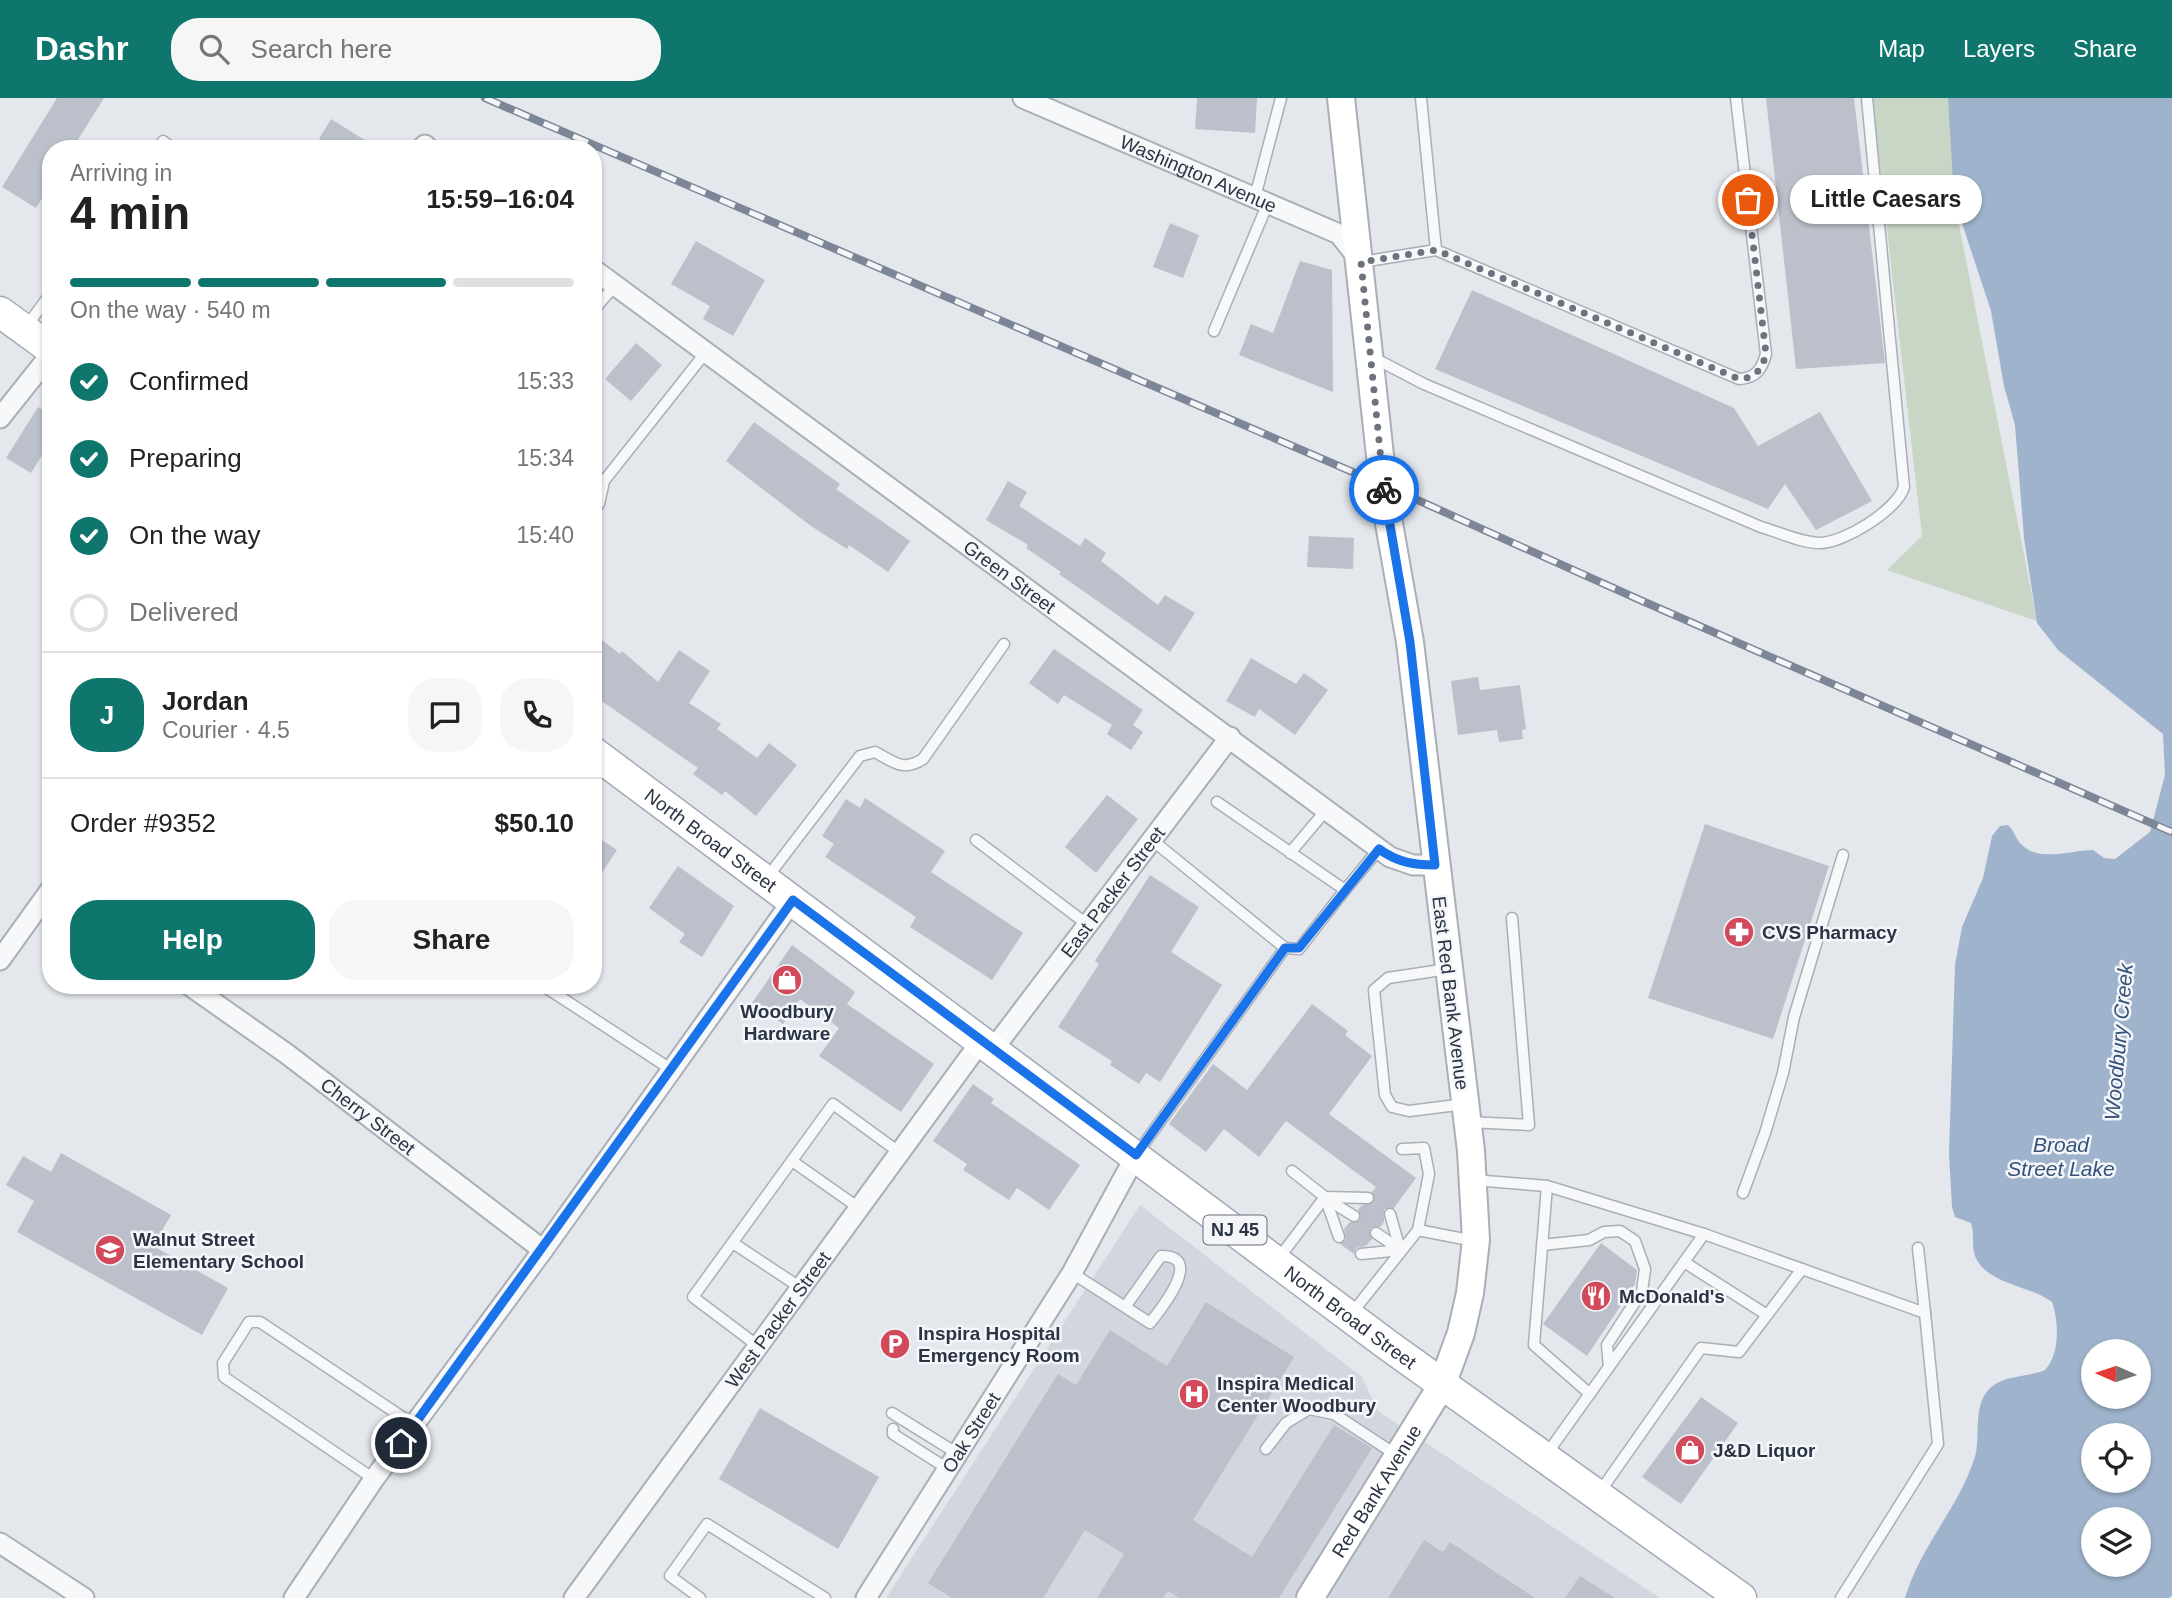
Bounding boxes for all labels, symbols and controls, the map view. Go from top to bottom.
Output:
search box [171,18,661,81]
text: Dashr [35,30,129,67]
icon: search [195,30,233,68]
text: Search here [251,34,392,64]
text: Map [1878,35,1925,62]
text: Layers [1963,35,2035,62]
text: Share [2073,35,2137,62]
street label: Washington Avenue [1117,131,1280,217]
text: Arriving in [70,160,172,186]
pin [1718,170,1778,230]
callout: Little Caesars [1790,176,1982,224]
icon: bag [1729,181,1767,219]
text: 15:59–16:04 [427,184,574,214]
text: Little Caesars [1811,186,1961,212]
text: 4 min [70,187,190,239]
text: On the way · 540 m [70,297,271,323]
icon: check [70,363,108,401]
text: Confirmed [129,366,249,396]
text: 15:33 [516,368,574,394]
icon: check [70,440,108,478]
text: Preparing [129,443,242,473]
text: 15:34 [516,445,574,471]
courier [1349,455,1419,525]
icon: bike [1365,471,1403,509]
icon: check [70,517,108,555]
text: On the way [129,520,261,550]
text: 15:40 [516,522,574,548]
street label: Green Street [960,536,1060,618]
text: Delivered [129,597,239,627]
button: chat [408,678,482,752]
button: phone [500,678,574,752]
text: Jordan [162,686,249,716]
text: J [100,700,114,730]
text: Courier · 4.5 [162,717,290,743]
street label: North Broad Street [641,784,781,897]
text: Order #9352 [70,808,216,838]
text: $50.10 [494,808,574,838]
street label: East Packer Street [1057,822,1170,962]
street label: East Red Bank Avenue [1428,895,1473,1091]
button: Help [70,900,315,980]
button: Share [329,900,574,980]
pharmacy icon: CVS Pharmacy [1722,915,1756,949]
place label: CVS Pharmacy [1762,922,1898,943]
water label: Woodbury Creek [2100,961,2137,1121]
shop icon: Woodbury Hardware [770,963,804,997]
place label: Woodbury Hardware [740,1001,834,1044]
street label: Cherry Street [317,1074,420,1160]
water label: Broad Street Lake [2007,1133,2115,1180]
road number: NJ 45 [1204,1216,1266,1245]
place label: Walnut Street Elementary School [133,1229,304,1272]
school or university icon: Walnut Street Elementary School [93,1233,127,1267]
street label: West Packer Street [721,1247,835,1392]
street label: North Broad Street [1280,1262,1421,1373]
restaurant icon: McDonald's [1579,1279,1613,1313]
place label: McDonald's [1619,1286,1725,1307]
place label: Inspira Hospital Emergency Room [918,1323,1080,1366]
parking icon: Inspira Hospital Emergency Room [878,1327,912,1361]
north arrow [2081,1339,2151,1409]
map controls [2081,1339,2151,1577]
place label: Inspira Medical Center Woodbury [1217,1373,1376,1416]
hospital icon: Inspira Medical Center Woodbury [1177,1377,1211,1411]
street label: Oak Street [938,1388,1005,1477]
pin [371,1413,431,1473]
street label: Red Bank Avenue [1328,1421,1426,1561]
button: locate [2081,1423,2151,1493]
icon: home [382,1424,420,1462]
shop icon: J&D Liquor [1673,1433,1707,1467]
place label: J&D Liquor [1713,1440,1816,1461]
button: layers [2081,1507,2151,1577]

